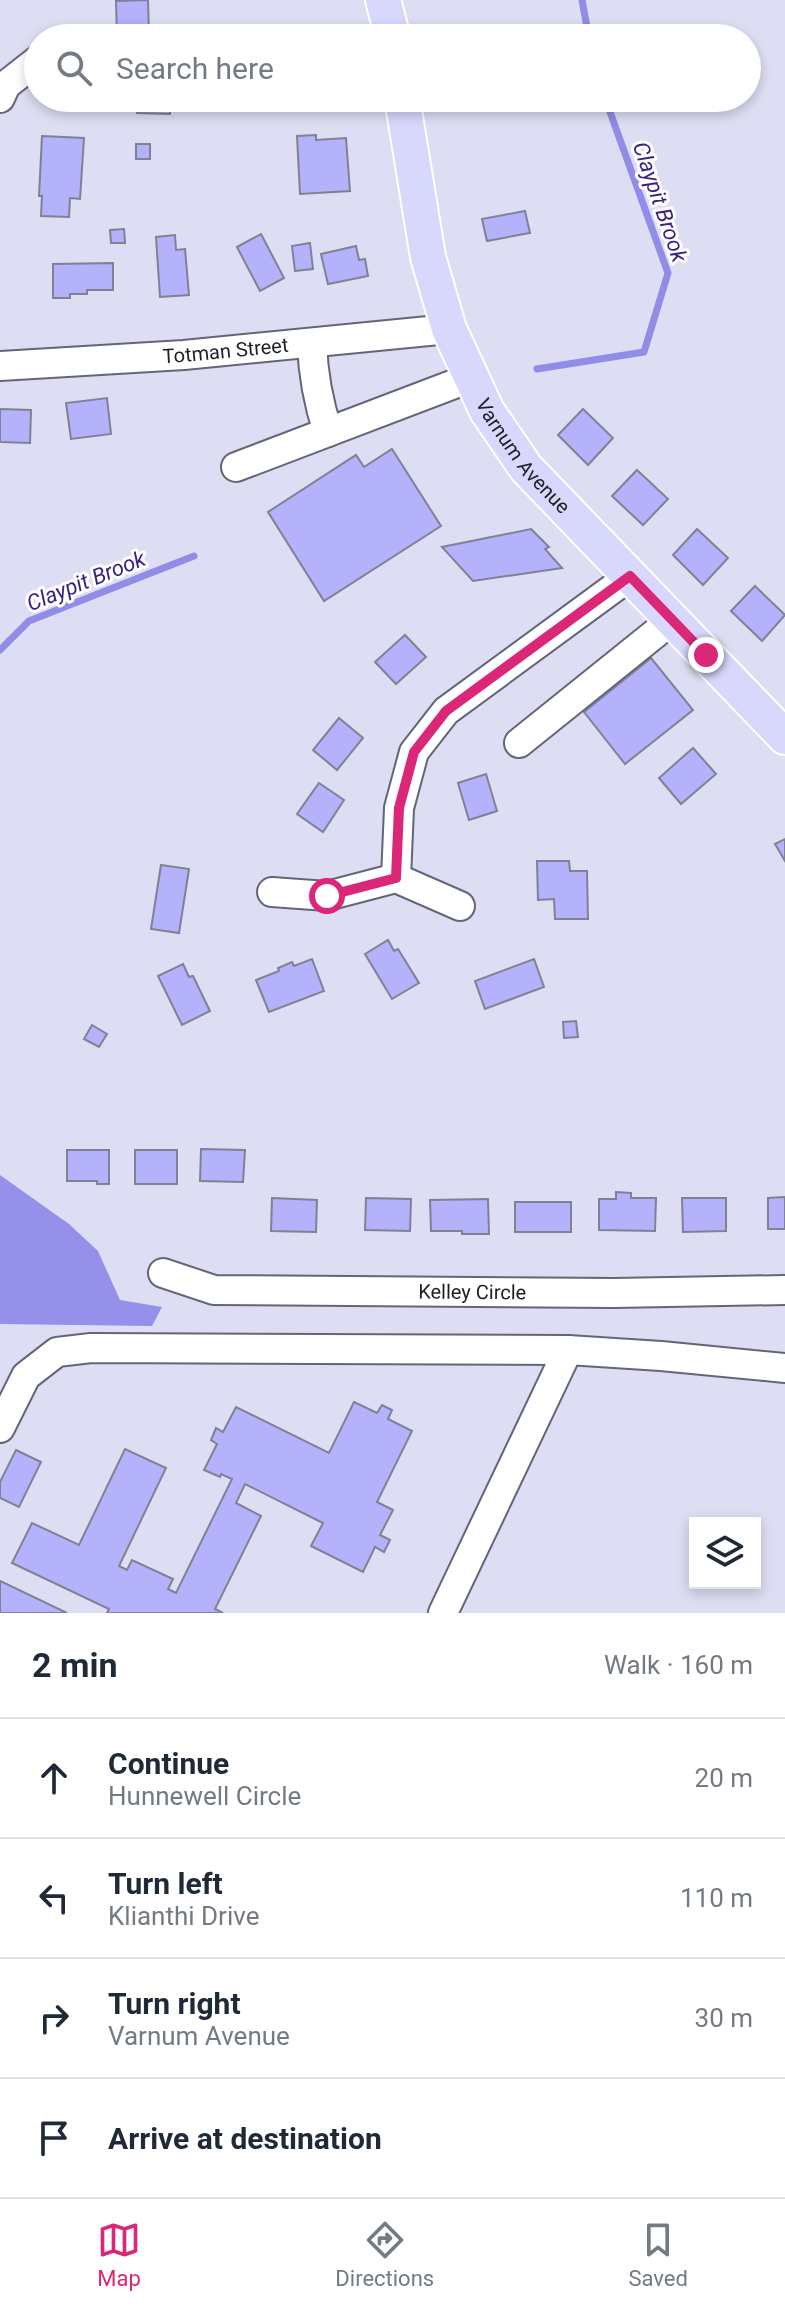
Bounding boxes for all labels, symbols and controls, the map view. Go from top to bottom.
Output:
search box [24,24,761,112]
icon: search [52,46,96,90]
text: Search here [116,51,274,86]
water label: Claypit Brook [628,139,693,267]
street label: Totman Street [162,333,289,368]
street label: Varnum Avenue [471,395,575,518]
water label: Claypit Brook [23,545,150,616]
route end [688,637,724,673]
route start [309,878,345,914]
street label: Kelley Circle [418,1280,526,1304]
map controls [689,1517,761,1589]
button: layers [689,1517,761,1589]
text: 2 min [32,1645,117,1685]
text: Walk · 160 m [604,1650,753,1680]
text: Continue [108,1746,229,1781]
icon: ahead [32,1756,76,1800]
text: 20 m [695,1763,753,1793]
text: Hunnewell Circle [108,1781,301,1811]
text: Turn left [108,1866,223,1901]
icon: left [32,1876,76,1920]
text: 110 m [680,1883,753,1913]
text: Klianthi Drive [108,1901,259,1931]
text: Turn right [108,1986,241,2021]
icon: right [32,1996,76,2040]
text: 30 m [695,2003,753,2033]
text: Varnum Avenue [108,2021,290,2051]
icon: arrive [32,2116,76,2160]
text: Arrive at destination [108,2121,382,2156]
tab: Map [97,2218,141,2291]
tab: Directions [335,2218,434,2291]
tab: Saved [628,2218,688,2291]

